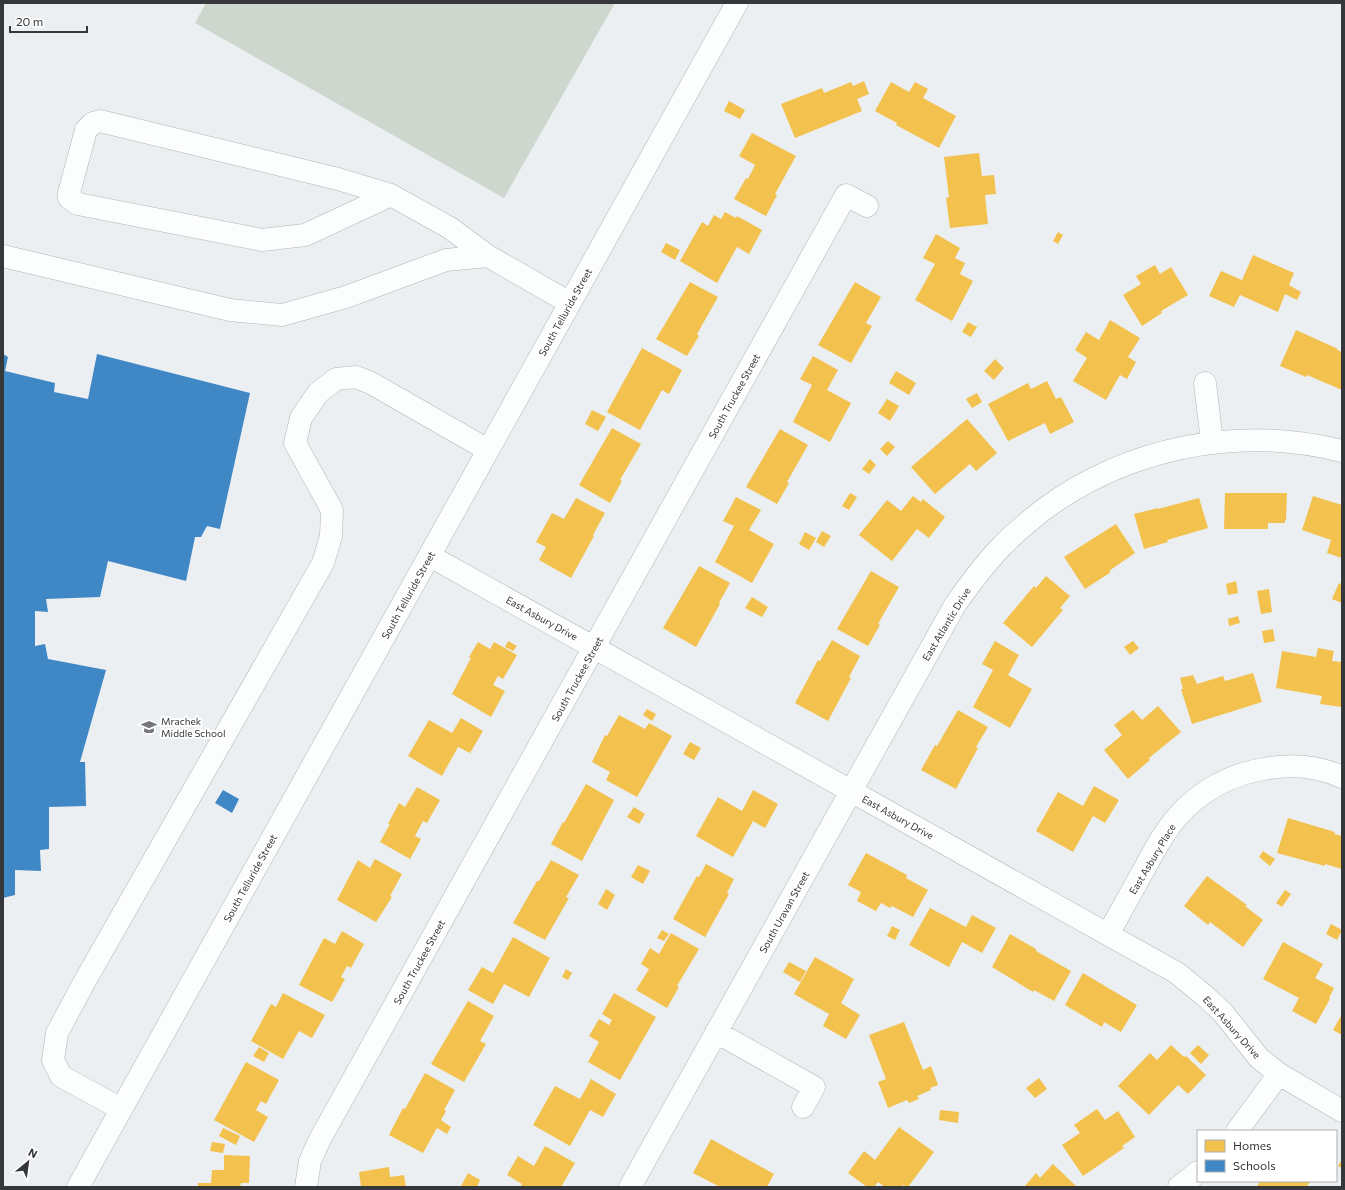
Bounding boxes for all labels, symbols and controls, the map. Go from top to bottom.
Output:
scale bar [10,8,87,34]
text: 20 m [16,14,43,28]
street label: South Telluride Street [536,266,594,358]
street label: South Truckee Street [706,351,762,441]
street label: South Telluride Street [379,549,437,641]
street label: East Atlantic Drive [919,585,973,663]
street label: East Asbury Drive [504,593,580,643]
street label: South Truckee Street [549,634,605,724]
place label: Mrachek Middle School [161,715,225,739]
school or university icon: Mrachek Middle School [140,718,158,736]
street label: East Asbury Drive [860,792,936,842]
street label: East Asbury Place [1126,822,1178,896]
street label: South Telluride Street [221,832,279,924]
street label: South Uravan Street [757,869,811,955]
street label: South Truckee Street [391,917,447,1007]
street label: East Asbury Drive [1201,993,1263,1061]
legend [1197,1130,1337,1182]
text: Homes [1233,1138,1271,1152]
north arrow [8,1142,48,1182]
text: N [26,1145,40,1161]
text: Schools [1233,1158,1276,1172]

